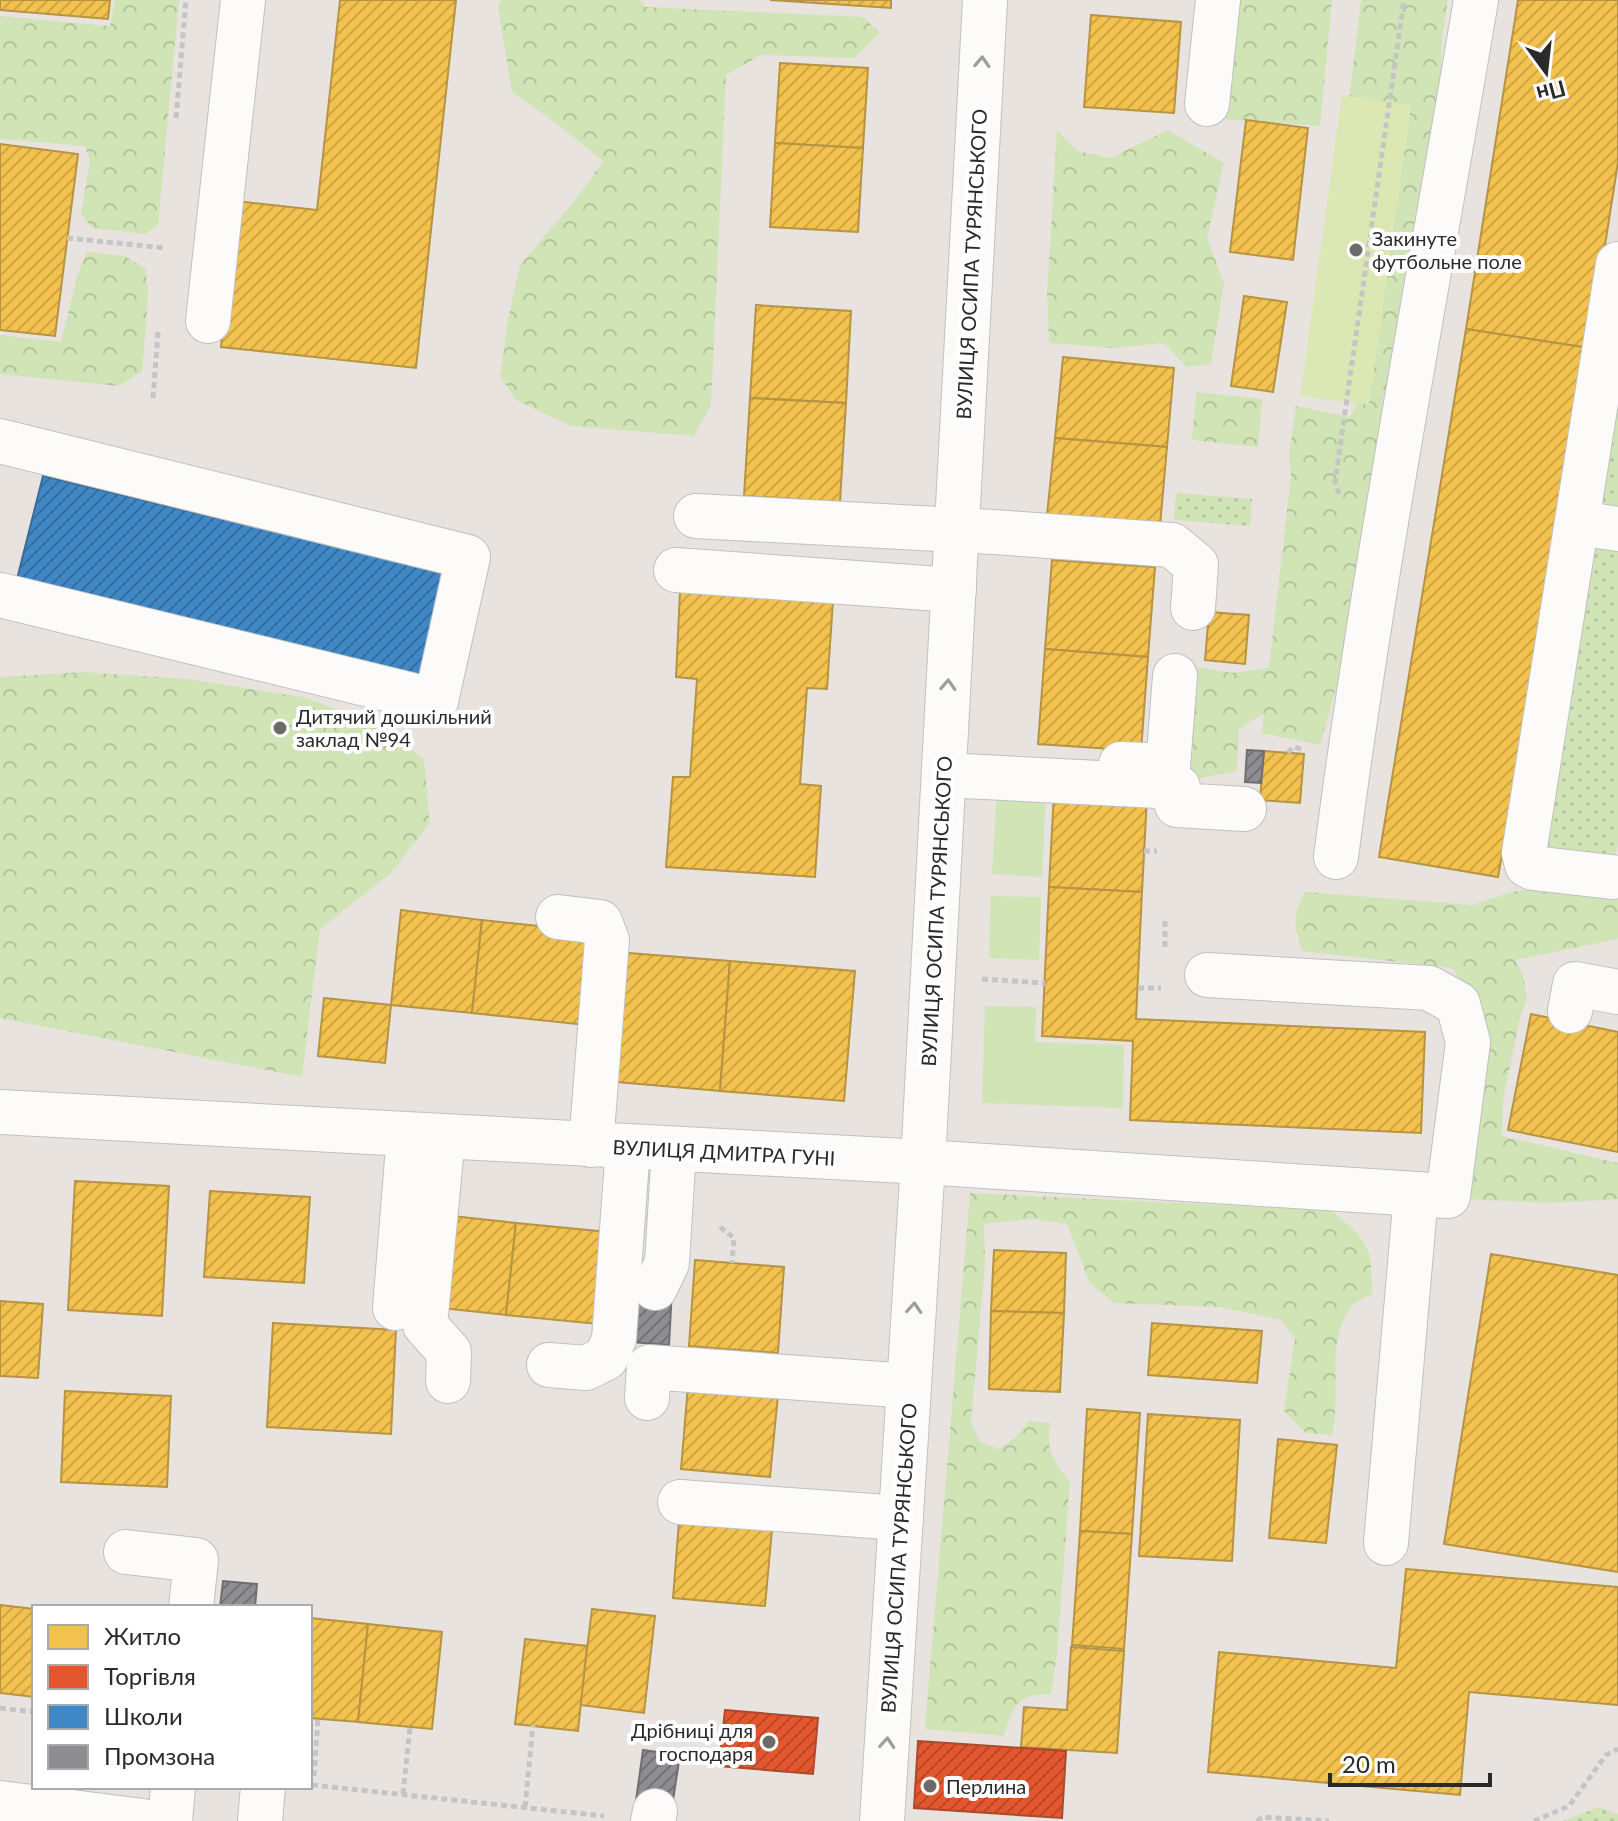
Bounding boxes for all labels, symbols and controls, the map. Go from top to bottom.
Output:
north arrow [1506,32,1586,112]
one-way arrow [973,55,990,68]
text: Пн [1534,75,1569,109]
street label: ВУЛИЦЯ ОСИПА ТУРЯНСЬКОГО [951,108,991,420]
place label: Закинуте футбольне поле [1372,226,1522,273]
marker: Закинуте футбольне поле [1347,241,1365,259]
one-way arrow [940,678,957,691]
place label: Дитячий дошкільний заклад №94 [296,704,492,751]
marker: Дитячий дошкільний заклад №94 [271,719,289,737]
street label: ВУЛИЦЯ ОСИПА ТУРЯНСЬКОГО [916,755,956,1067]
street label: ВУЛИЦЯ ДМИТРА ГУНІ [612,1134,836,1170]
one-way arrow [905,1301,922,1314]
street label: ВУЛИЦЯ ОСИПА ТУРЯНСЬКОГО [875,1402,921,1714]
legend [32,1605,312,1789]
text: Житло [104,1621,181,1650]
text: Торгівля [104,1661,196,1690]
text: Школи [104,1701,183,1730]
place label: Дрібниці для господаря [631,1718,753,1765]
marker: Дрібниці для господаря [760,1733,778,1751]
one-way arrow [878,1736,895,1749]
scale bar [1330,1737,1490,1787]
text: Промзона [104,1741,215,1770]
text: 20 m [1342,1749,1396,1778]
place label: Перлина [946,1774,1026,1798]
marker: Перлина [921,1777,939,1795]

